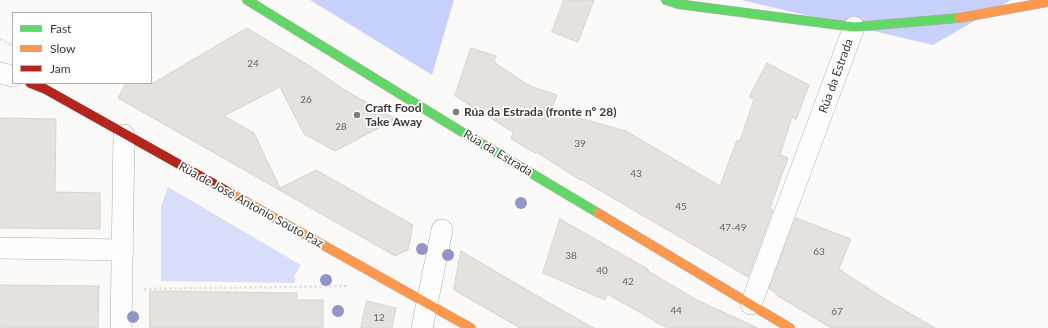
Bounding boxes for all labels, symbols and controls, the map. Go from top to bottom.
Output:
legend [12,12,152,84]
text: Fast [50,21,71,36]
street label: Rúa da Estrada [816,37,856,115]
text: Slow [50,41,75,56]
house number: 24 [247,58,259,70]
text: Jam [50,61,71,76]
house number: 26 [300,94,312,106]
place label: Craft Food Take Away [365,101,422,129]
place label: Rúa da Estrada (fronte nº 28) [464,105,616,119]
marker: Rúa da Estrada (fronte nº 28) [451,107,461,117]
marker: Craft Food Take Away [352,110,362,120]
house number: 28 [335,121,347,133]
street label: Rúa da Estrada [461,127,535,179]
house number: 39 [574,138,586,150]
street label: Rúa de José Antonio Souto Paz [176,159,326,251]
house number: 43 [630,168,642,180]
house number: 45 [675,201,687,213]
house number: 47-49 [720,222,746,234]
house number: 63 [813,246,825,258]
house number: 38 [565,250,577,262]
house number: 40 [596,265,608,277]
house number: 42 [622,276,634,288]
house number: 44 [670,305,682,317]
house number: 67 [831,306,843,318]
house number: 12 [373,312,385,324]

